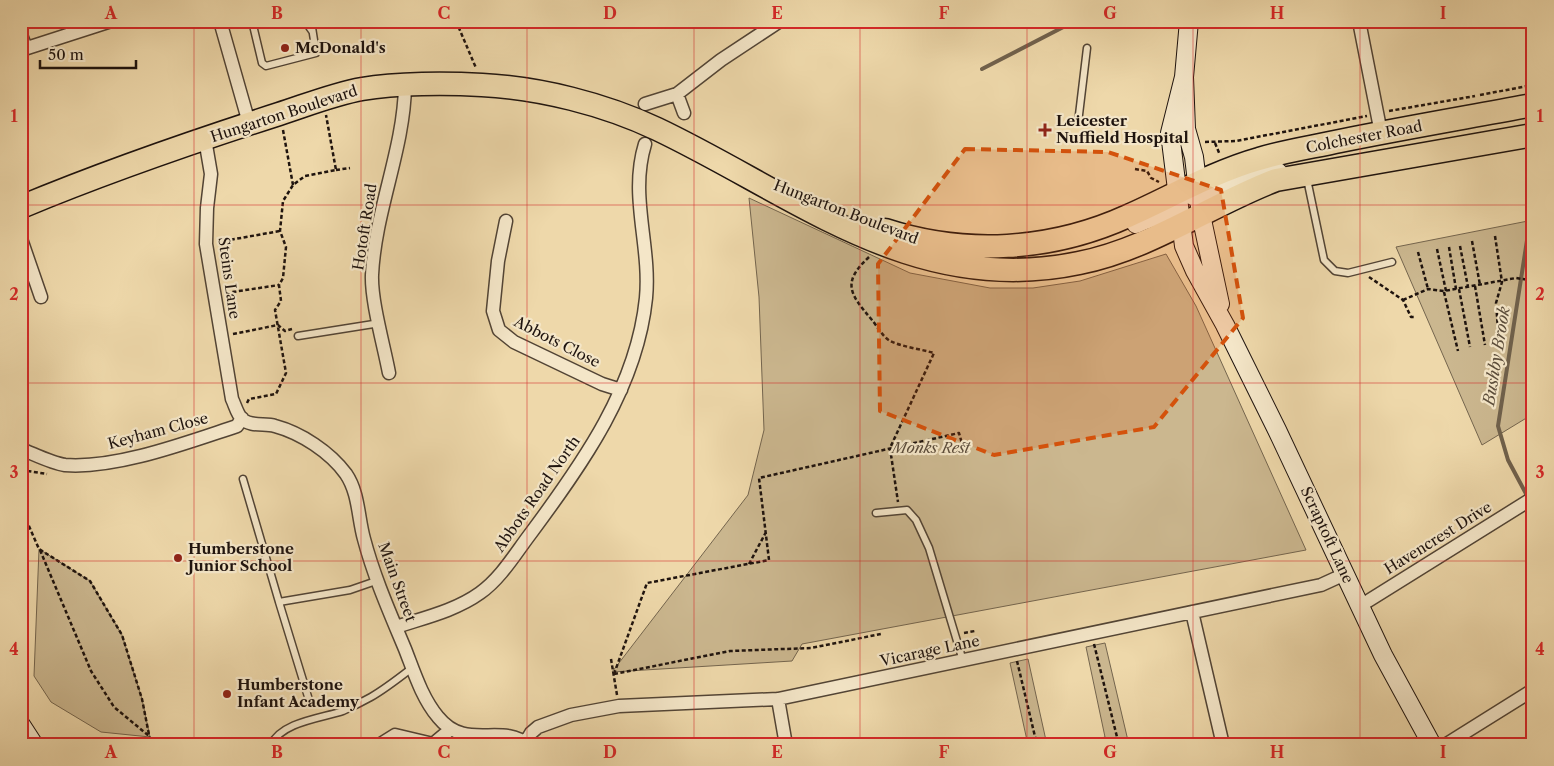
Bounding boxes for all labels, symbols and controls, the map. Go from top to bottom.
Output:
text: A [104,3,118,23]
text: B [271,3,283,23]
text: C [438,3,450,23]
text: D [603,3,617,23]
text: E [771,3,783,23]
text: F [939,3,950,23]
text: G [1103,3,1117,23]
text: H [1270,3,1284,23]
text: I [1440,3,1447,23]
scale bar [40,38,136,70]
place label: McDonald's [295,38,386,57]
marker: McDonald's [279,42,291,54]
text: 50 m [48,45,84,64]
street label: Hungarton Boulevard [208,81,360,146]
text: 1 [10,106,18,126]
text: 1 [1536,106,1544,126]
place label: Leicester Nuffield Hospital [1056,111,1189,147]
street label: Colchester Road [1304,116,1424,157]
marker: Leicester Nuffield Hospital [1038,123,1052,137]
street label: Hungarton Boulevard [771,175,921,248]
street label: Hotoft Road [348,182,381,272]
street label: Steins Lane [214,236,245,320]
text: 2 [9,284,19,304]
text: 2 [1535,284,1545,304]
water label: Bushby Brook [1478,304,1514,409]
street label: Abbots Close [510,311,604,371]
street label: Keyham Close [106,408,210,453]
street label: Abbots Road North [489,431,584,556]
park label: Monks Rest [890,438,971,457]
text: 3 [9,462,19,482]
text: 3 [1535,462,1545,482]
street label: Scraptoft Lane [1297,483,1358,586]
street label: Havencrest Drive [1381,497,1495,578]
place label: Humberstone Junior School [185,539,294,575]
street label: Main Street [374,539,421,625]
marker: Humberstone Junior School [172,552,184,564]
street label: Vicarage Lane [877,631,981,671]
text: 4 [9,639,19,659]
text: 4 [1535,639,1545,659]
place label: Humberstone Infant Academy [237,675,360,711]
marker: Humberstone Infant Academy [221,688,233,700]
text: A [104,742,118,762]
text: B [271,742,283,762]
text: C [438,742,450,762]
text: D [603,742,617,762]
text: E [771,742,783,762]
text: F [939,742,950,762]
text: G [1103,742,1117,762]
text: H [1270,742,1284,762]
text: I [1440,742,1447,762]

